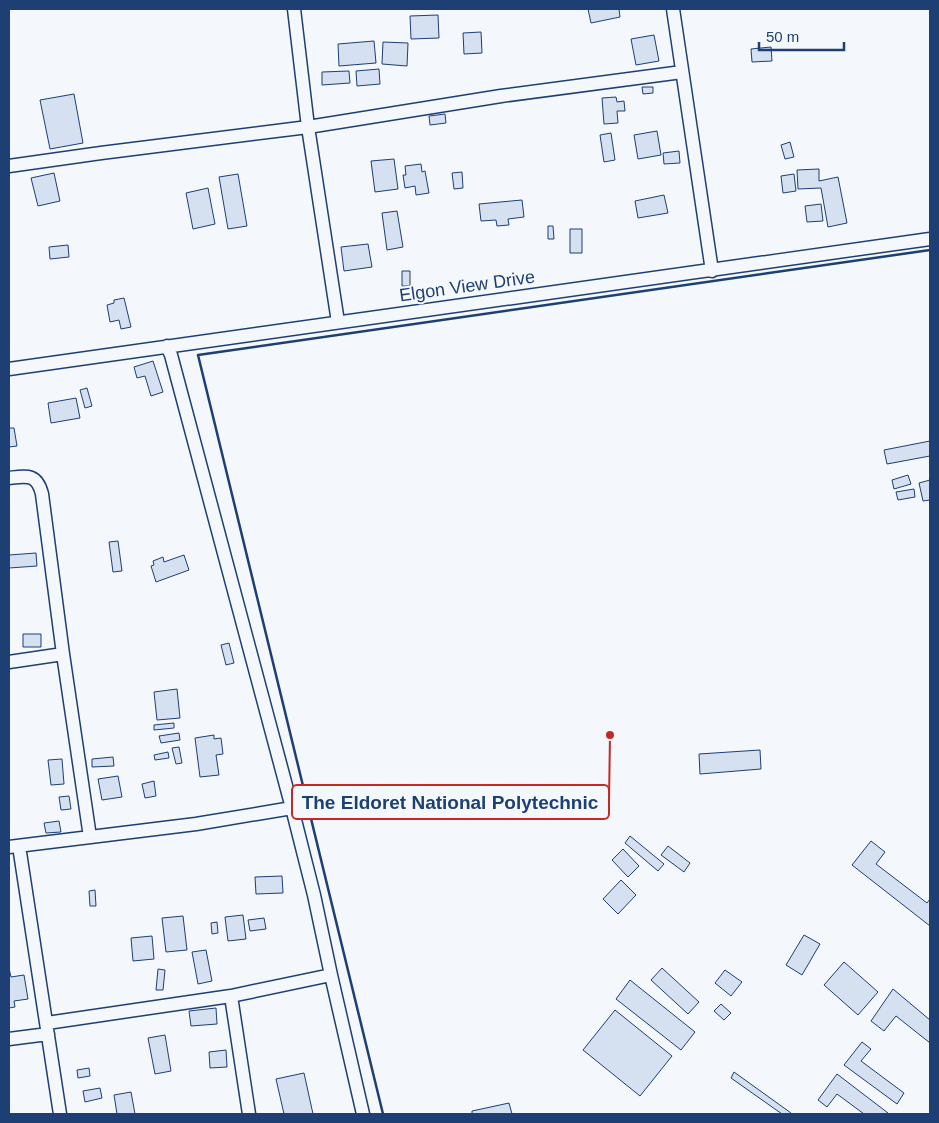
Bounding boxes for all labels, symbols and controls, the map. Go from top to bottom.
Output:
scale bar [759,20,844,52]
text: 50 m [766,28,799,45]
street label: Elgon View Drive [398,267,536,305]
callout: The Eldoret National Polytechnic [292,785,609,819]
text: The Eldoret National Polytechnic [302,792,599,813]

